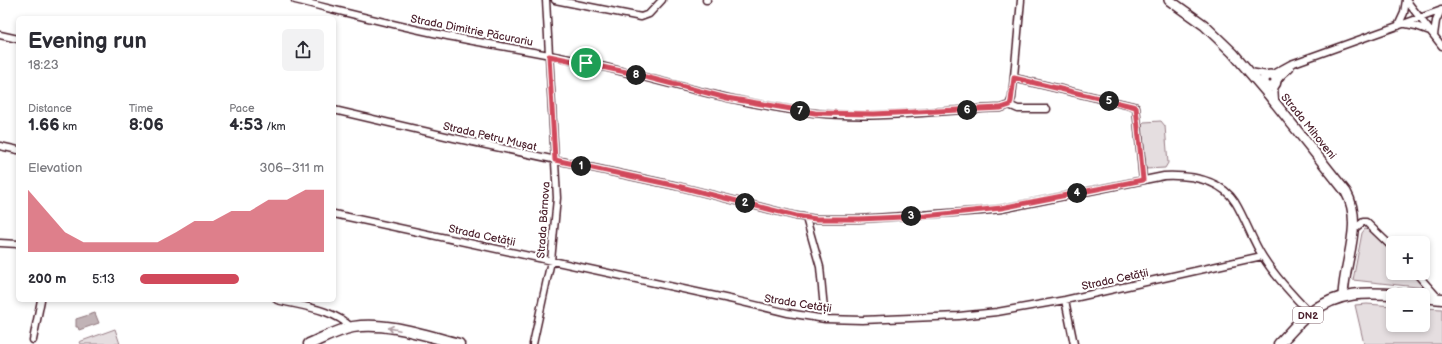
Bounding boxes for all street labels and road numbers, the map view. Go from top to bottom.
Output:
street label: Strada Dimitrie Păcurariu [410,12,534,49]
street label: Strada Mihoveni [1278,91,1339,162]
street label: Strada Petru Mușat [442,119,539,154]
street label: Strada Bârnova [534,181,553,259]
street label: Strada Cetății [447,222,517,249]
street label: Strada Cetății [1080,266,1150,293]
street label: Strada Cetății [763,292,833,315]
road number: DN2 [1293,307,1323,323]

